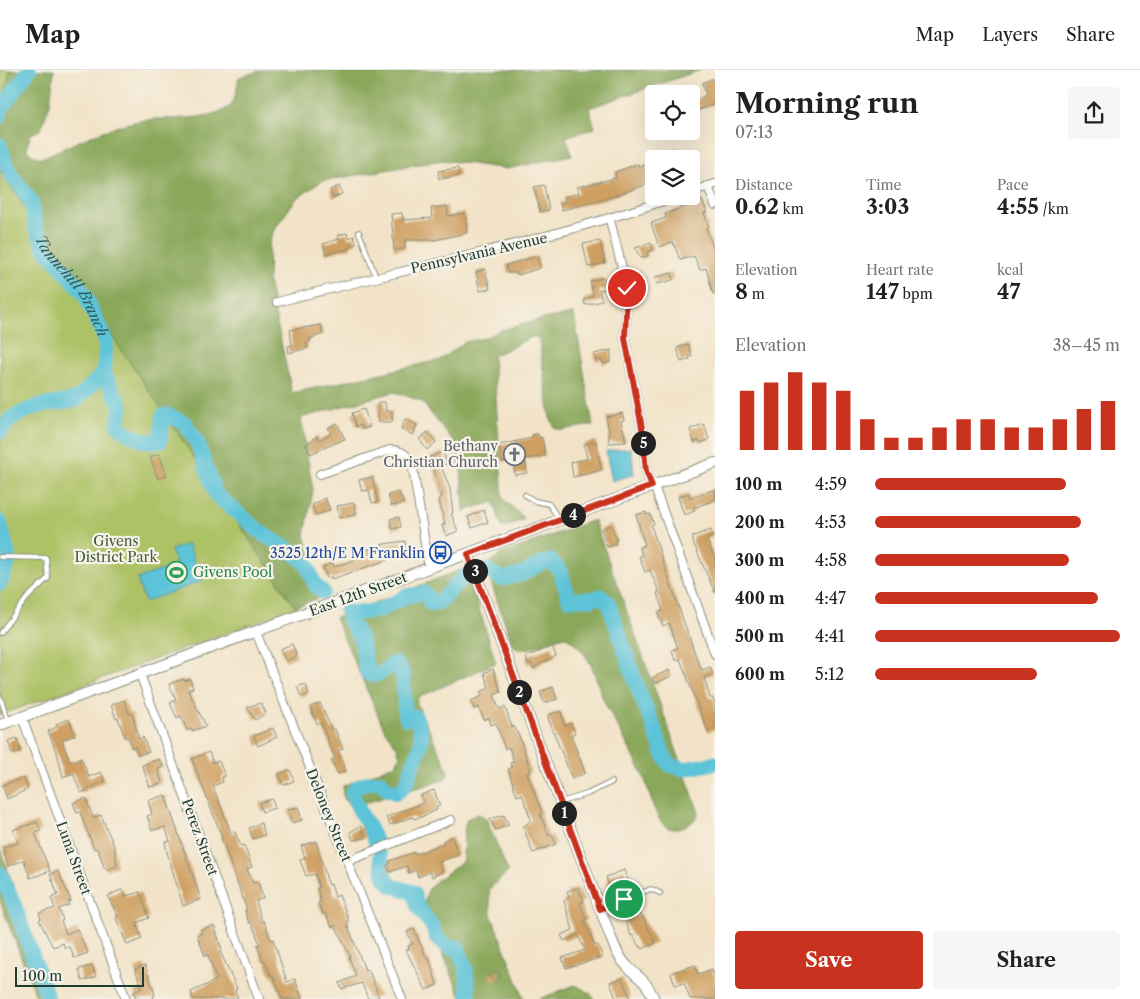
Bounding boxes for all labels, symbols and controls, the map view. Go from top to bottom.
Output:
text: Map [25,20,80,49]
text: Map [916,24,954,46]
text: Layers [982,24,1038,46]
text: Share [1066,24,1115,46]
map controls [645,85,700,205]
button: locate [645,85,700,140]
text: Morning run [735,86,919,120]
button: share [1068,87,1120,139]
text: 07:13 [735,122,773,142]
button: layers [645,150,700,205]
text: Distance [735,176,793,194]
text: Time [866,176,901,194]
text: Pace [997,176,1029,194]
text: 0.62 [735,194,779,219]
text: 3:03 [866,194,909,219]
text: 4:55 [997,194,1039,219]
text: km [779,200,804,218]
text: /km [1039,200,1069,218]
street label: Pennsylvania Avenue [409,228,549,277]
water label: Tannehill Branch [31,232,112,340]
text: Elevation [735,261,798,279]
text: Heart rate [866,261,933,279]
text: kcal [997,261,1023,279]
pin [606,267,648,309]
icon: check [613,274,641,302]
text: 8 [735,279,748,304]
text: 147 [866,279,899,304]
text: 47 [997,279,1020,304]
text: m [748,285,765,303]
text: bpm [899,285,933,303]
text: Elevation [735,335,806,355]
text: 38–45 m [1053,335,1120,355]
pin: 5 [630,430,656,456]
text: 5 [640,434,647,452]
place label: Bethany Christian Church [383,437,498,471]
church icon: Bethany Christian Church [502,442,526,466]
text: 100 m [735,474,782,494]
text: 4:59 [815,474,847,494]
pin: 4 [560,502,586,528]
text: 4 [569,506,578,524]
text: 200 m [735,512,785,532]
text: 4:53 [815,512,846,532]
park label: Givens District Park [74,532,158,566]
bus stop icon: 3525 12th/E M Franklin [429,541,453,565]
place label: 3525 12th/E M Franklin [270,544,425,562]
text: 300 m [735,550,784,570]
text: 4:58 [815,550,847,570]
pin: 3 [462,558,488,584]
sports icon: Givens Pool [165,560,189,584]
text: 3 [472,562,479,580]
place label: Givens Pool [193,563,272,581]
street label: East 12th Street [307,568,409,620]
text: 400 m [735,588,785,608]
text: 4:47 [815,588,846,608]
text: 500 m [735,626,784,646]
text: 4:41 [815,626,845,646]
text: 600 m [735,664,785,684]
text: 5:12 [815,664,844,684]
pin: 2 [506,680,532,704]
text: 2 [515,683,524,701]
street label: Deloney Street [302,766,356,864]
street label: Perez Street [178,796,222,878]
pin: 1 [552,800,576,826]
text: 1 [561,804,568,822]
street label: Luna Street [52,819,96,897]
pin [603,878,645,920]
icon: arrive [610,885,638,913]
button: Save [735,931,923,989]
button: Share [933,931,1120,989]
scale bar [15,964,144,987]
text: 100 m [22,967,62,985]

